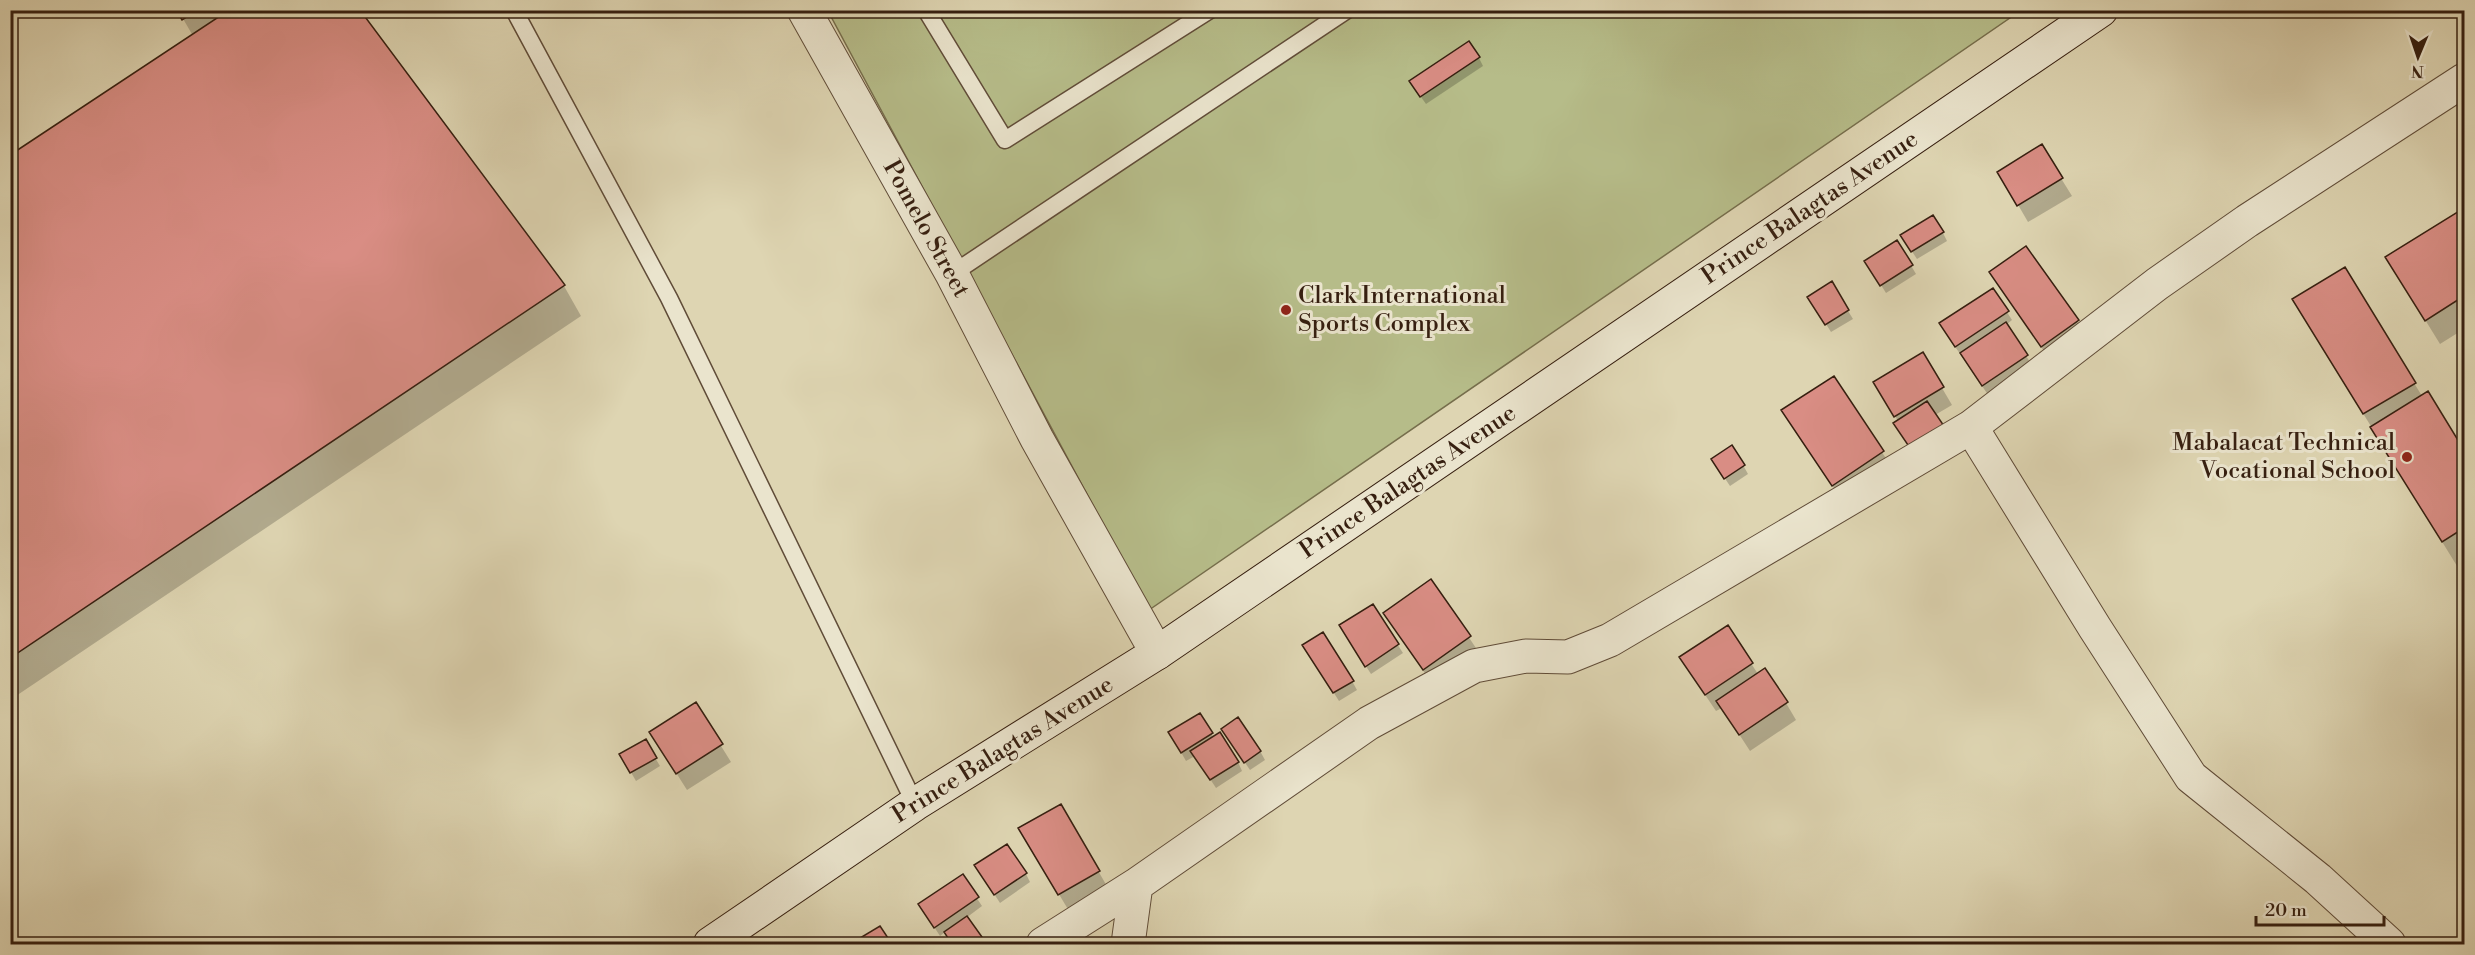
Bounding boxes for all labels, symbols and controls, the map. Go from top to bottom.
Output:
north arrow [2388,27,2448,87]
text: N [2410,61,2424,81]
street label: Prince Balagtas Avenue [1696,124,1924,292]
street label: Pomelo Street [876,155,976,303]
place label: Clark International Sports Complex [1298,281,1506,339]
marker: Clark International Sports Complex [1279,303,1293,317]
street label: Prince Balagtas Avenue [1294,398,1522,566]
place label: Mabalacat Technical Vocational School [2172,428,2395,486]
marker: Mabalacat Technical Vocational School [2400,450,2414,464]
street label: Prince Balagtas Avenue [887,670,1119,830]
scale bar [2256,889,2384,927]
text: 20 m [2265,899,2307,922]

